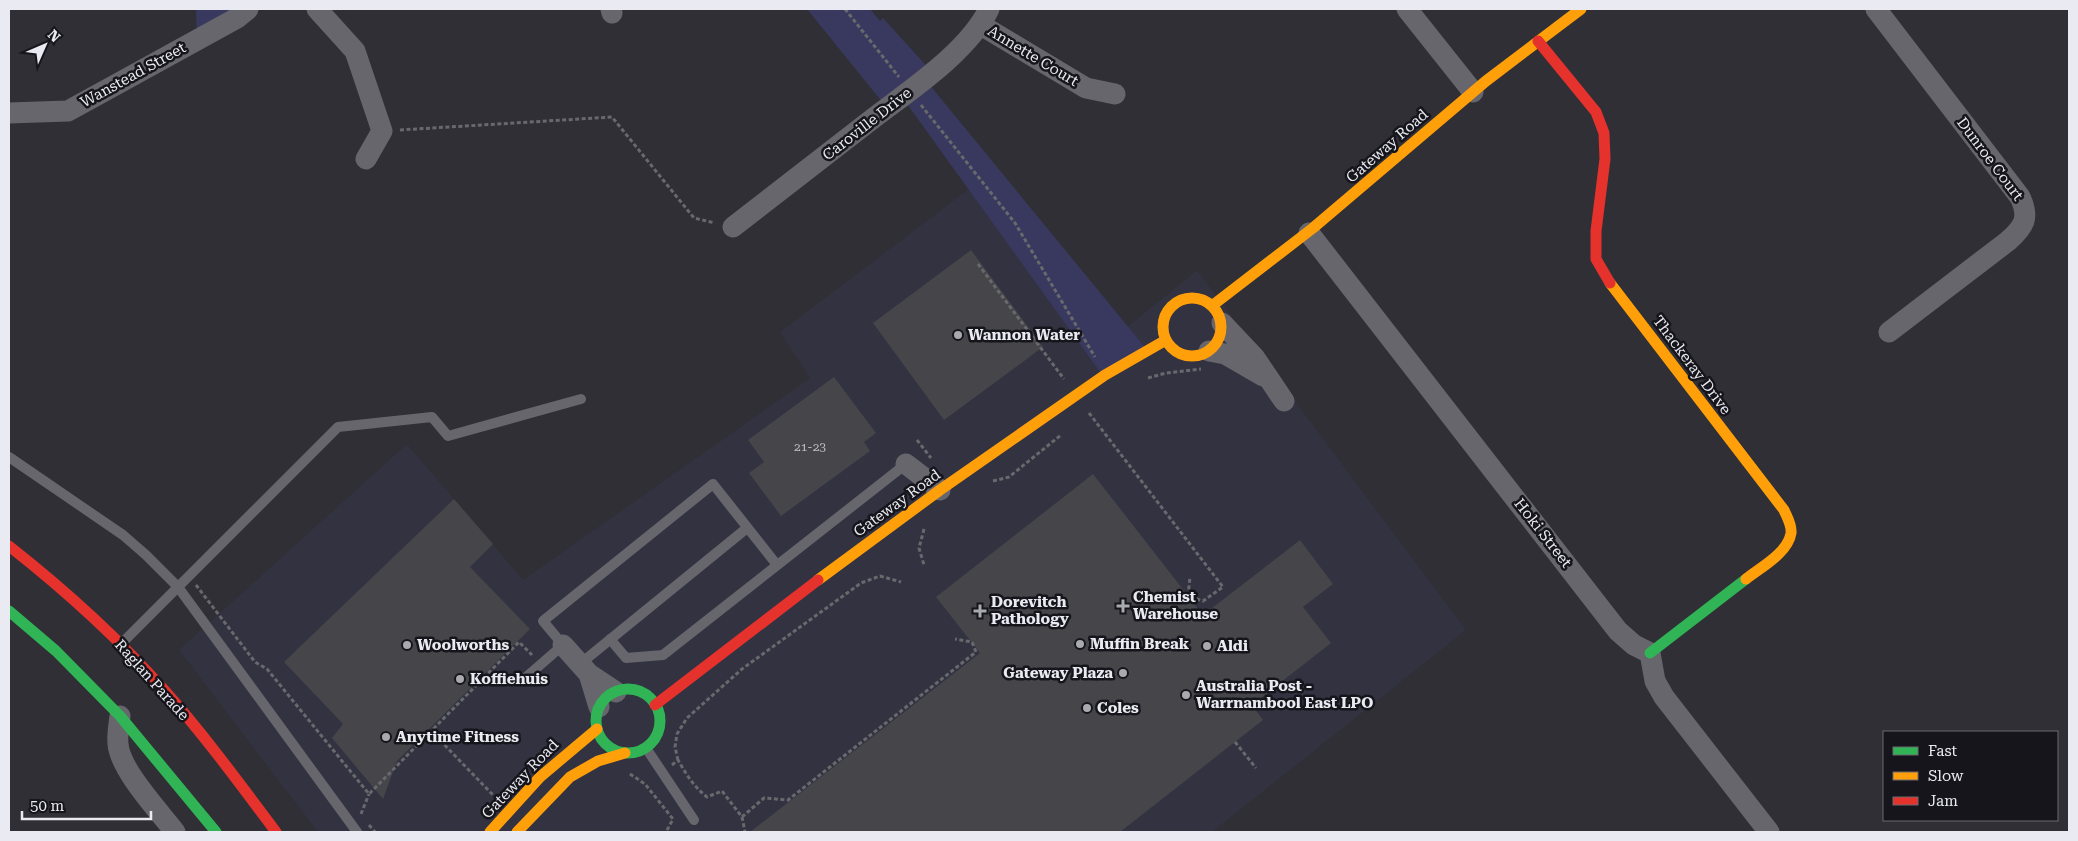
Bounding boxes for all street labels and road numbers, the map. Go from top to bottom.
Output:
street label: Annette Court [984,22,1082,90]
street label: Wanstead Street [77,38,189,111]
street label: Caroville Drive [819,84,915,164]
street label: Gateway Road [1342,105,1432,187]
street label: Dunroe Court [1953,114,2027,204]
street label: Thackeray Drive [1649,312,1735,418]
street label: Gateway Road [850,465,944,541]
street label: Hoki Street [1510,495,1576,571]
street label: Raglan Parade [111,636,193,724]
street label: Gateway Road [478,735,562,822]

